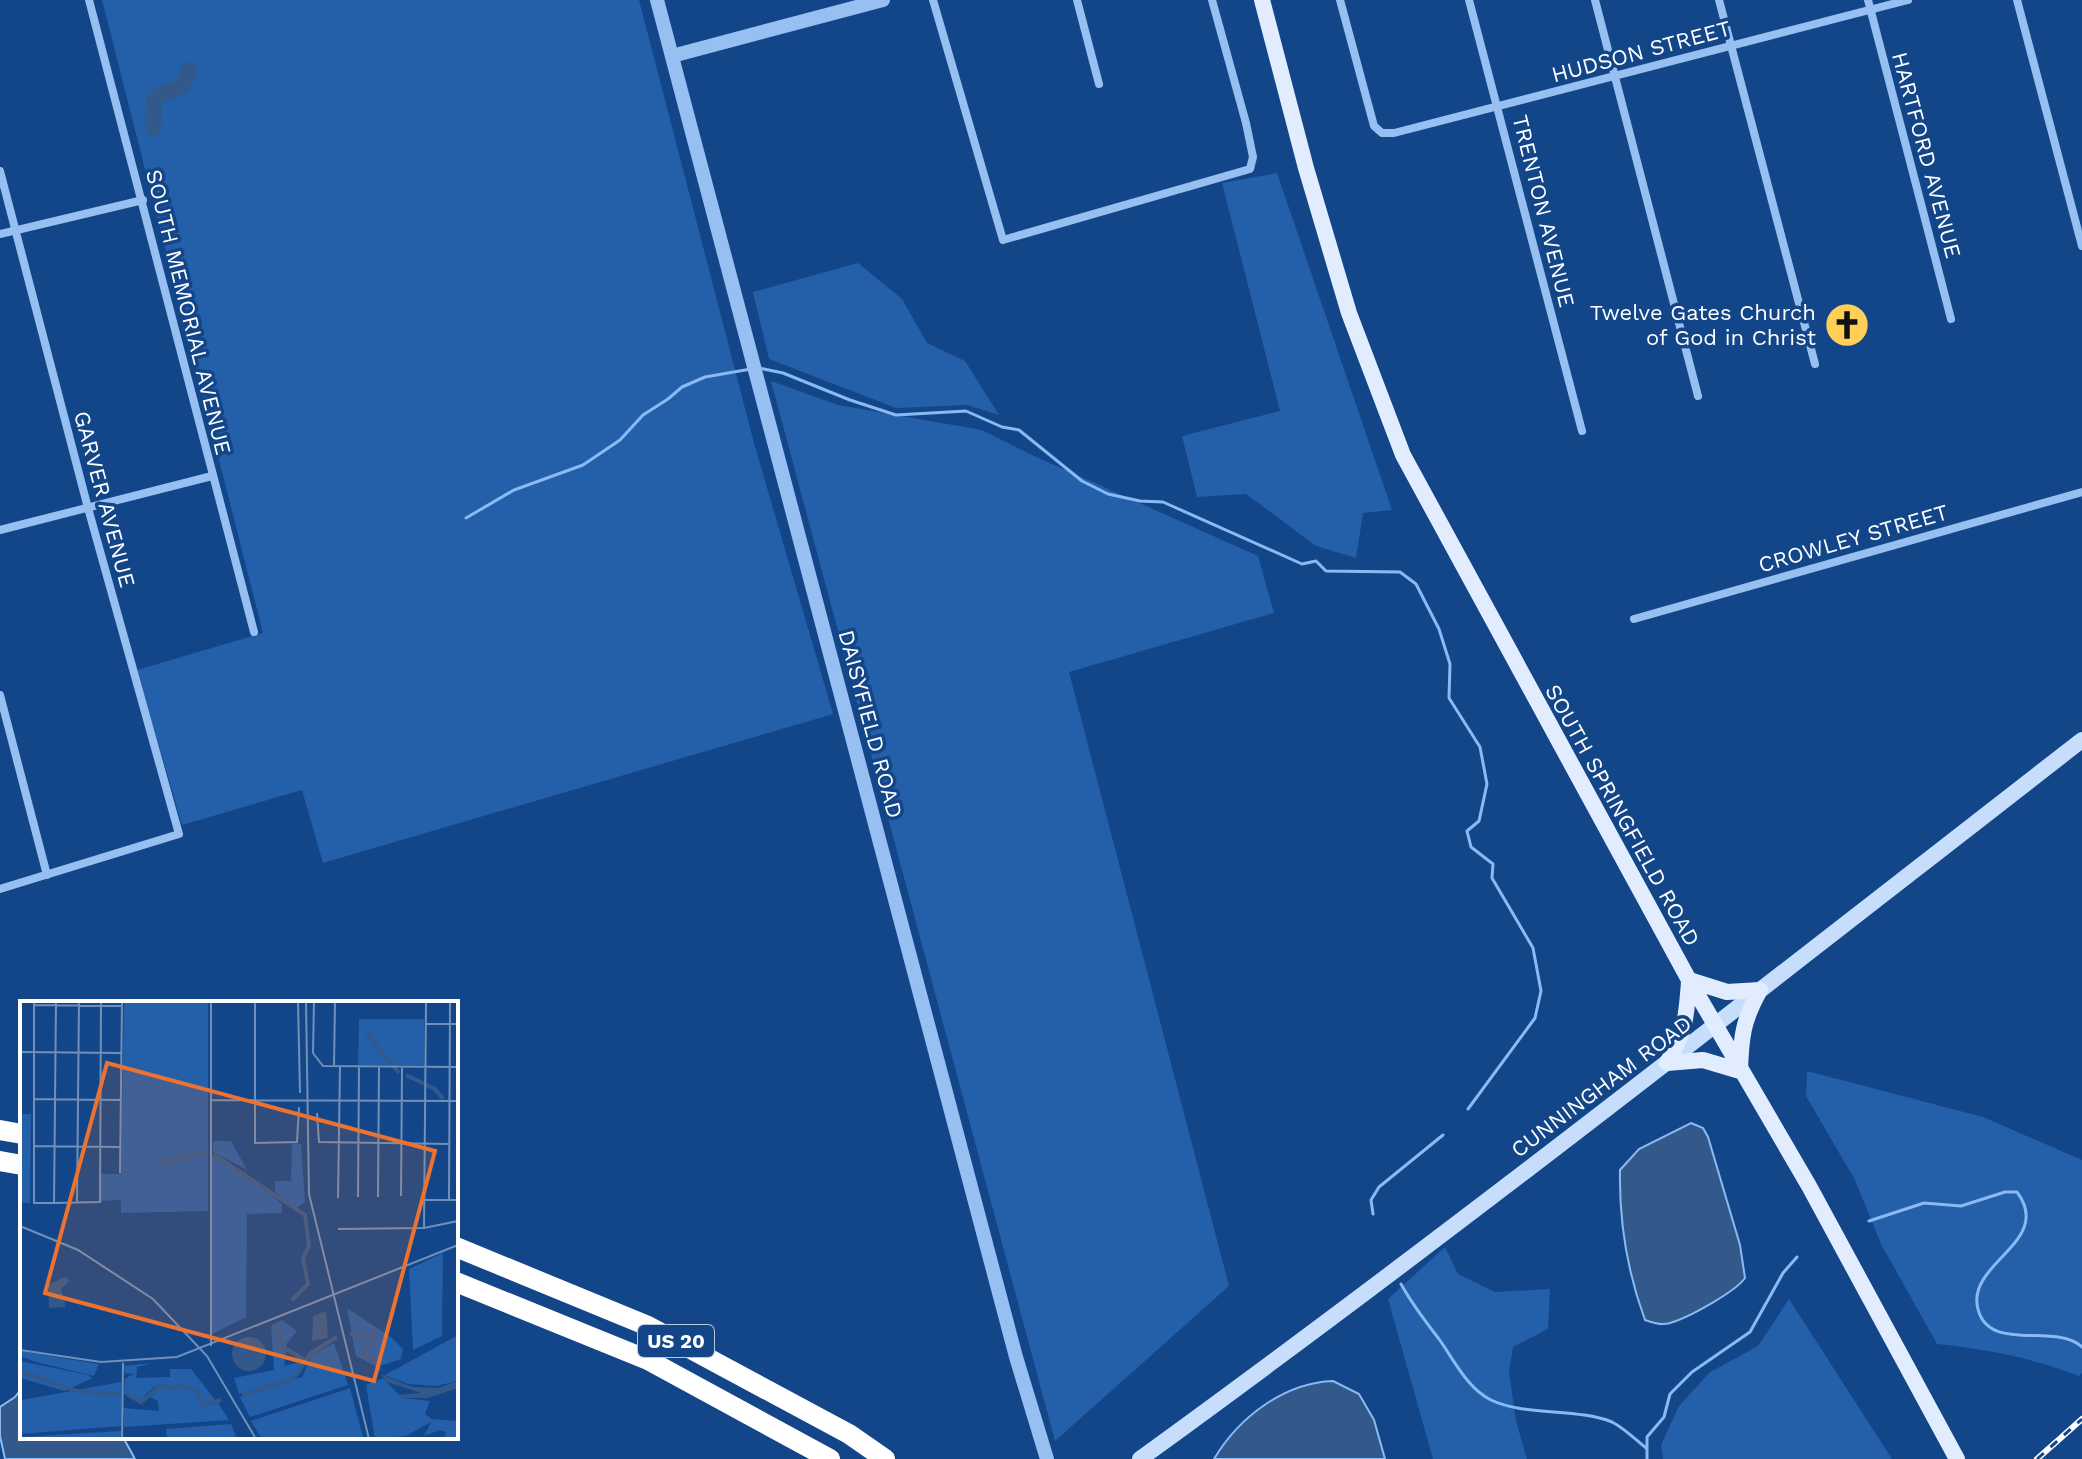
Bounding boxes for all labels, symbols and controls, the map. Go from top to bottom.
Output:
street label: HUDSON STREET [1549,16,1733,87]
street label: HARTFORD AVENUE [1887,49,1966,261]
street label: TRENTON AVENUE [1508,112,1580,310]
street label: SOUTH MEMORIAL AVENUE [141,167,236,457]
place label: Twelve Gates Church of God in Christ [1590,300,1816,350]
church icon: Twelve Gates Church of God in Christ [1823,301,1871,349]
street label: GARVER AVENUE [69,408,140,590]
street label: CROWLEY STREET [1755,499,1951,578]
street label: DAISYFIELD ROAD [833,627,908,821]
street label: SOUTH SPRINGFIELD ROAD [1540,680,1705,950]
inset map [20,1001,458,1439]
street label: CUNNINGHAM ROAD [1506,1010,1696,1162]
road number: US 20 [638,1325,714,1357]

